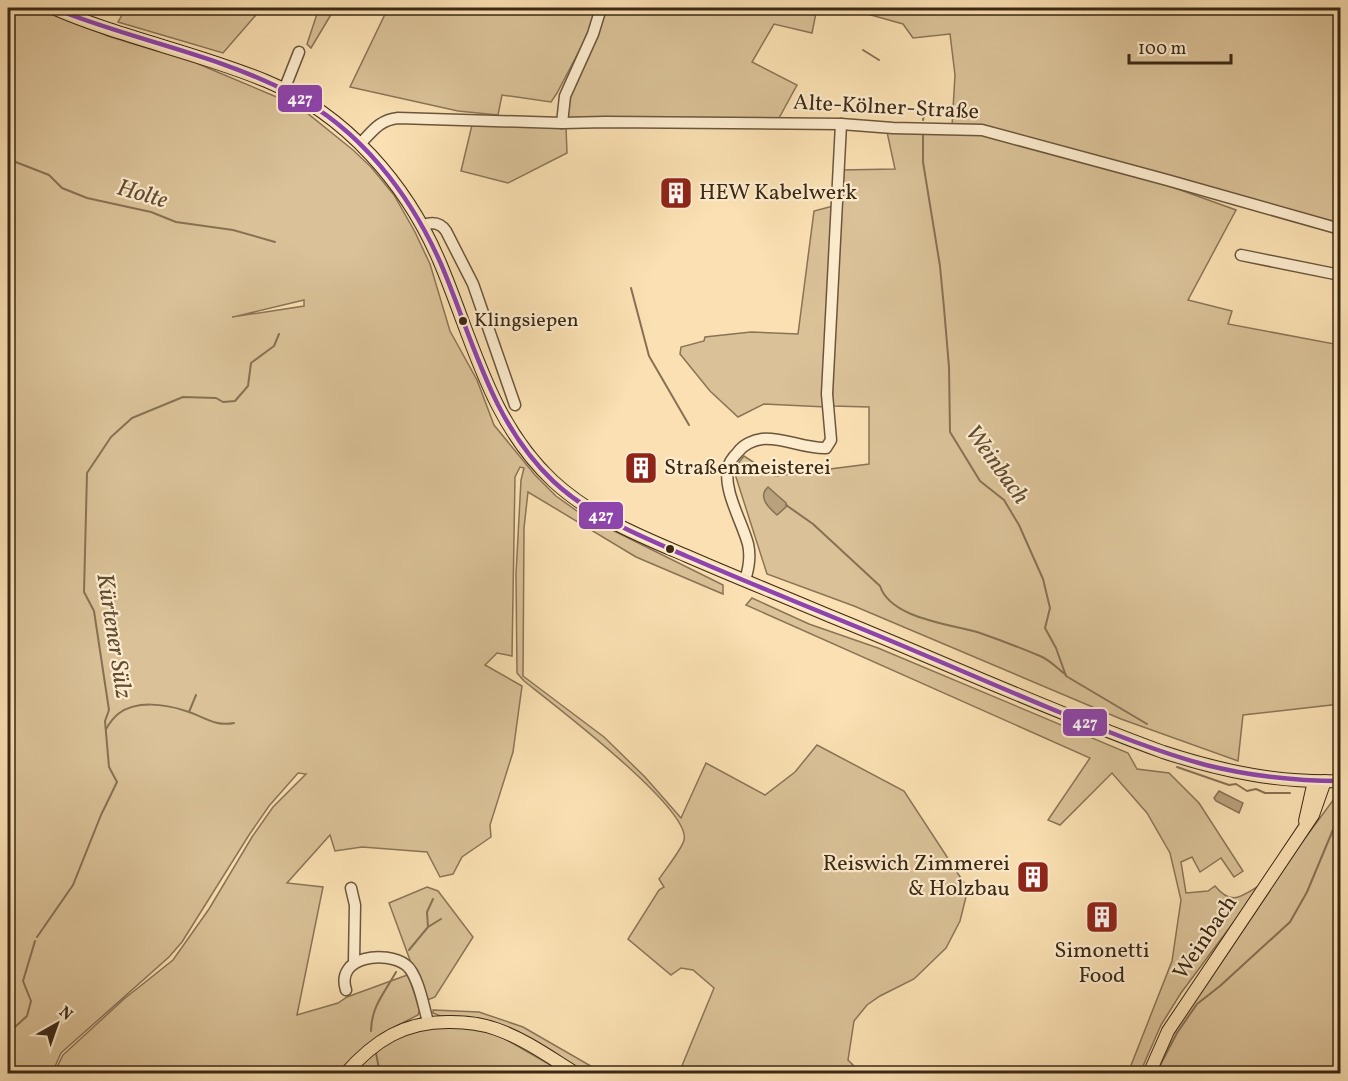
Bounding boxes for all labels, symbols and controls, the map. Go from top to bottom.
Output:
scale bar [1129,27,1231,65]
text: 100 m [1138,37,1187,62]
line badge: 427 [277,84,323,113]
street label: Alte-Kölner-Straße [792,88,980,128]
text: 427 [287,89,313,111]
water label: Holte [113,172,171,218]
building icon: HEW Kabelwerk [658,175,694,211]
place label: HEW Kabelwerk [699,178,857,209]
place label: Klingsiepen [474,307,579,335]
marker: Klingsiepen [457,315,469,327]
water label: Weinbach [955,418,1037,512]
building icon: Straßenmeisterei [623,450,659,486]
place label: Straßenmeisterei [664,453,831,484]
line badge: 427 [578,501,624,530]
text: 427 [588,506,614,528]
unlabelled marker [664,543,676,555]
water label: Kürtener Sülz [86,571,140,701]
line badge: 427 [1062,708,1108,737]
text: 427 [1072,713,1098,735]
place label: Reiswich Zimmerei & Holzbau [823,849,1010,905]
building icon: Reiswich Zimmerei & Holzbau [1015,859,1051,895]
street label: Weinbach [1166,890,1246,986]
building icon: Simonetti Food [1084,899,1120,935]
place label: Simonetti Food [1054,936,1150,992]
north arrow [27,994,87,1054]
text: N [54,1002,77,1026]

